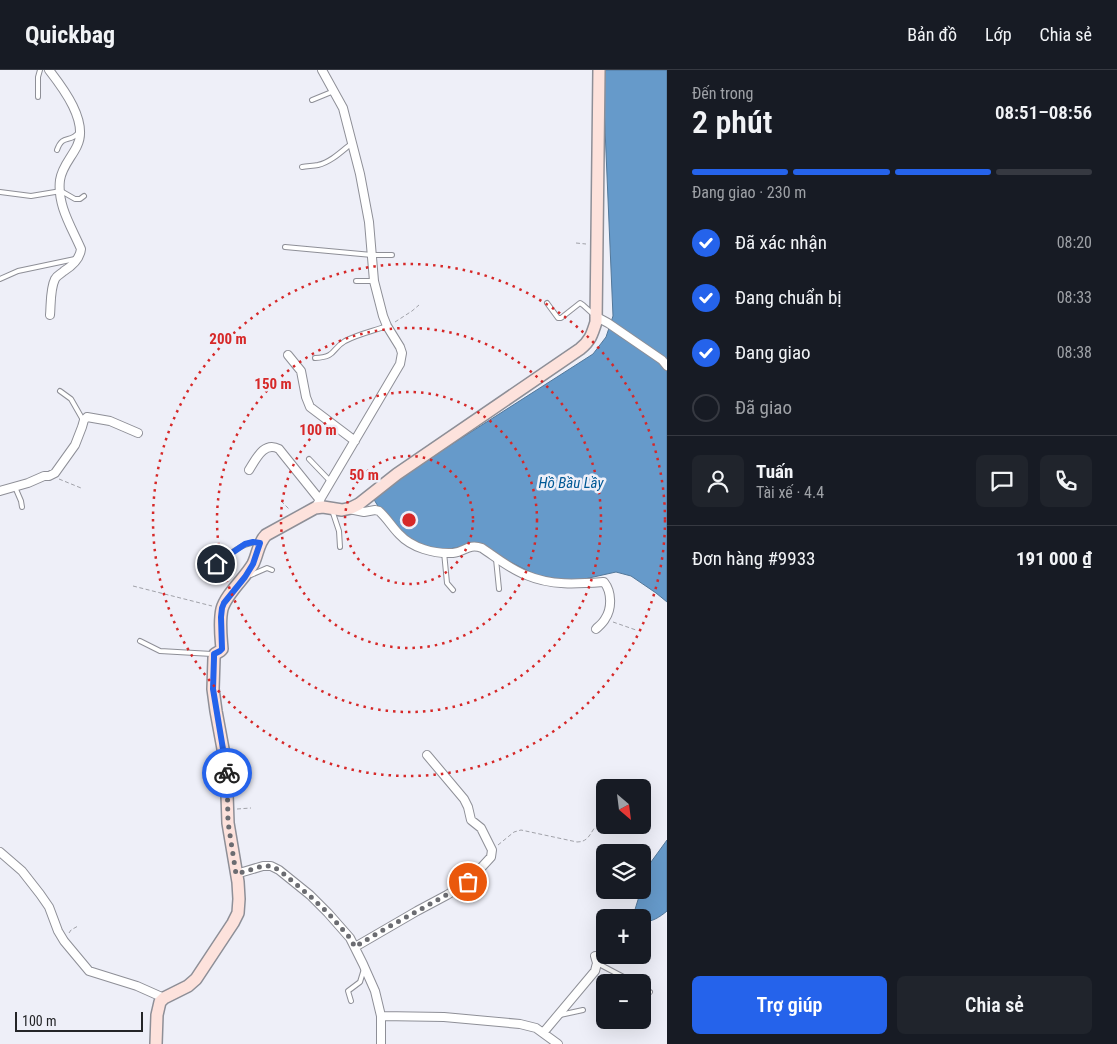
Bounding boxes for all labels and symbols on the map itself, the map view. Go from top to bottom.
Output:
text: 200 m [209,330,247,348]
text: 150 m [254,375,292,393]
text: 100 m [299,421,337,439]
text: 50 m [349,466,379,484]
water label: Hồ Bầu Lầy [539,474,604,492]
centre of rings [400,511,418,529]
pin [195,543,237,585]
courier [202,748,252,798]
north arrow [596,779,651,834]
pin [447,861,489,903]
scale bar [15,1009,142,1032]

